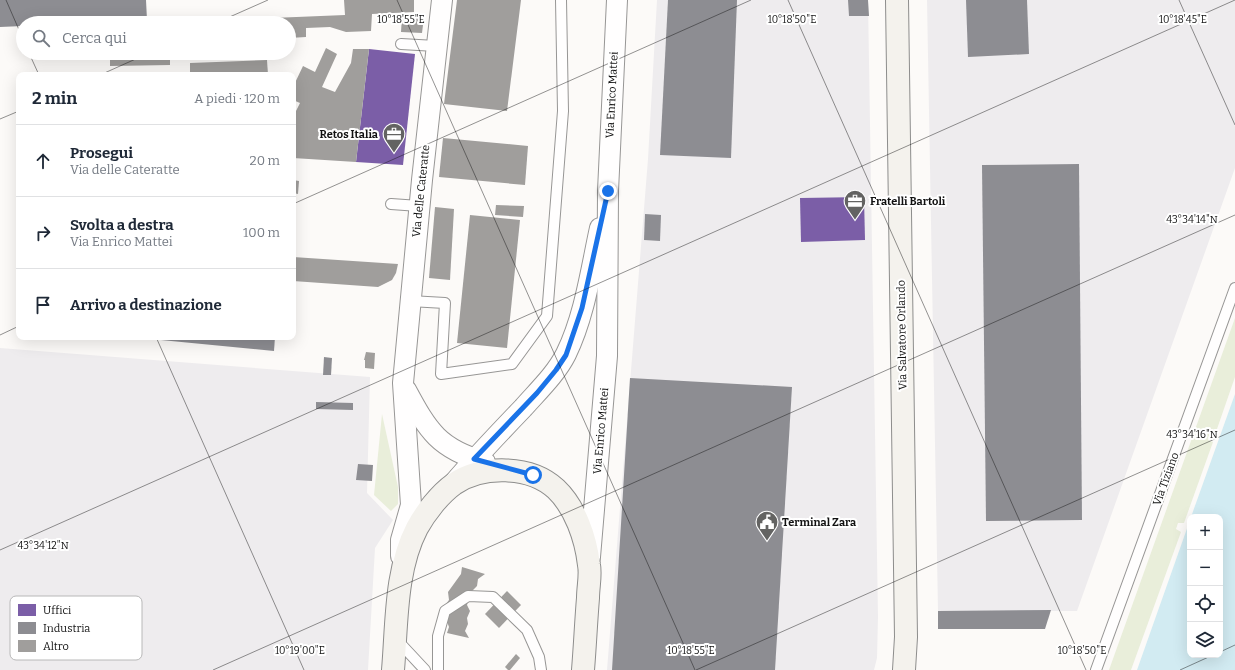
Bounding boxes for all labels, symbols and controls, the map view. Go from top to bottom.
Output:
text: 10°18'55"E [377,14,425,26]
text: 10°18'50"E [768,14,816,26]
text: 10°18'45"E [1159,14,1207,26]
search box [16,16,296,60]
icon: search [30,27,52,49]
text: Cerca qui [62,29,127,47]
street label: Via Enrico Mattei [603,51,621,139]
text: 2 min [32,88,77,109]
text: A piedi · 120 m [194,91,280,106]
office icon: Retos Italia [381,121,407,154]
place label: Retos Italia [320,128,379,141]
text: Prosegui [70,144,133,162]
street label: Via delle Cateratte [410,144,432,238]
icon: ahead [32,150,54,172]
text: 20 m [250,153,280,168]
text: Via delle Cateratte [70,162,180,177]
route end [599,182,617,200]
office icon: Fratelli Bartoli [842,188,868,221]
place label: Fratelli Bartoli [870,195,946,208]
text: 43°34'14"N [1166,214,1218,226]
text: Svolta a destra [70,216,174,234]
icon: right [32,222,54,244]
text: 100 m [243,225,280,240]
text: Via Enrico Mattei [70,234,173,249]
street label: Via Salvatore Orlando [895,280,909,390]
icon: arrive [32,294,54,316]
text: Arrivo a destinazione [70,296,222,314]
street label: Via Enrico Mattei [591,386,611,475]
text: 43°34'16"N [1166,429,1218,441]
street label: Via Tiziano [1150,451,1182,507]
route start [524,466,542,484]
public building icon: Terminal Zara [754,509,780,542]
map controls [1187,514,1223,658]
button: + [1187,514,1223,550]
place label: Terminal Zara [782,516,857,529]
text: 43°34'12"N [17,540,69,552]
button: − [1187,550,1223,586]
button: locate [1187,586,1223,622]
legend [10,596,142,660]
text: Uffici [43,604,72,617]
text: Industria [43,622,90,635]
button: layers [1187,622,1223,658]
text: Altro [43,640,69,653]
text: 10°19'00"E [275,645,325,657]
text: 10°18'55"E [667,645,715,657]
text: 10°18'50"E [1058,645,1106,657]

